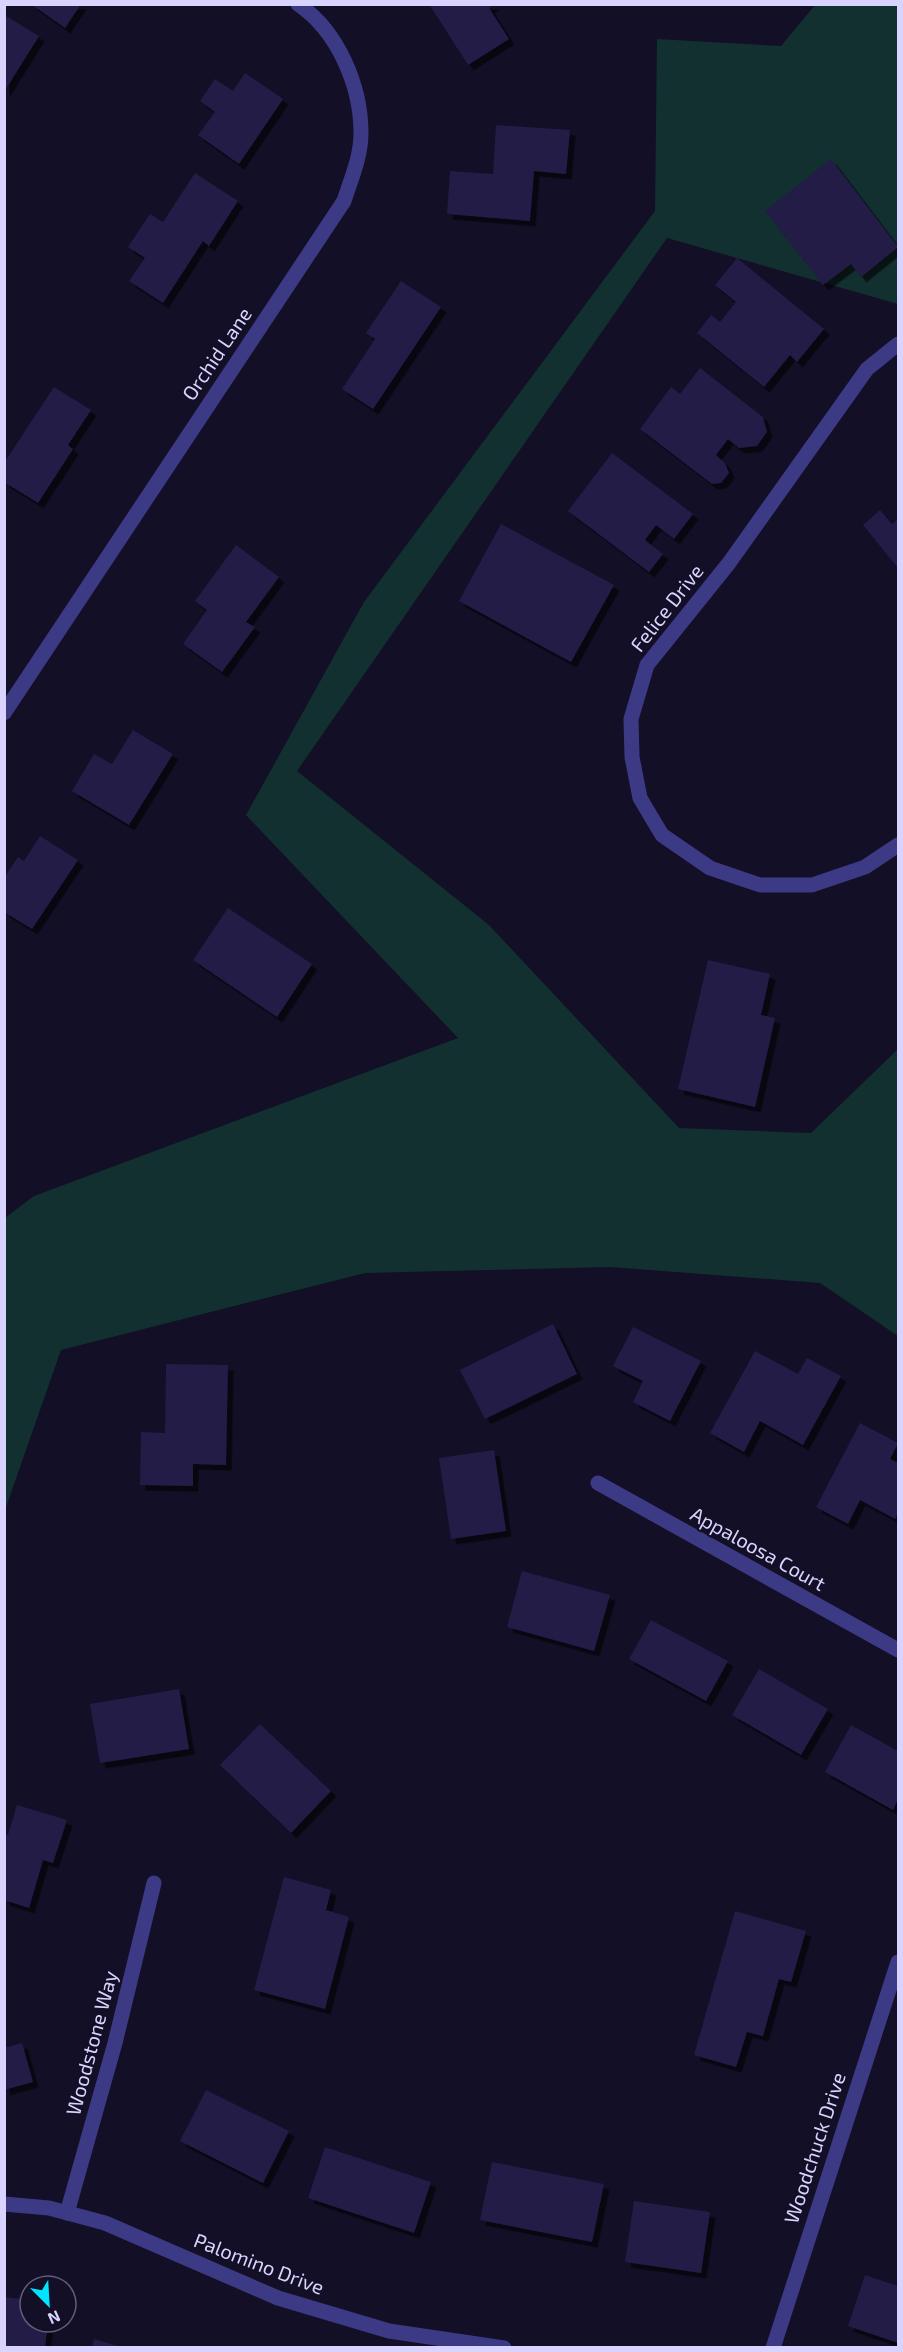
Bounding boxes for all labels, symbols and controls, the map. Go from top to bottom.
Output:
street label: Orchid Lane [176,302,256,405]
street label: Felice Drive [625,559,708,656]
street label: Appaloosa Court [687,1501,831,1595]
street label: Woodstone Way [60,1967,122,2118]
street label: Woodchuck Drive [778,2069,850,2226]
street label: Palomino Drive [191,2227,328,2299]
north arrow [18,2274,78,2334]
text: N [45,2307,63,2329]

